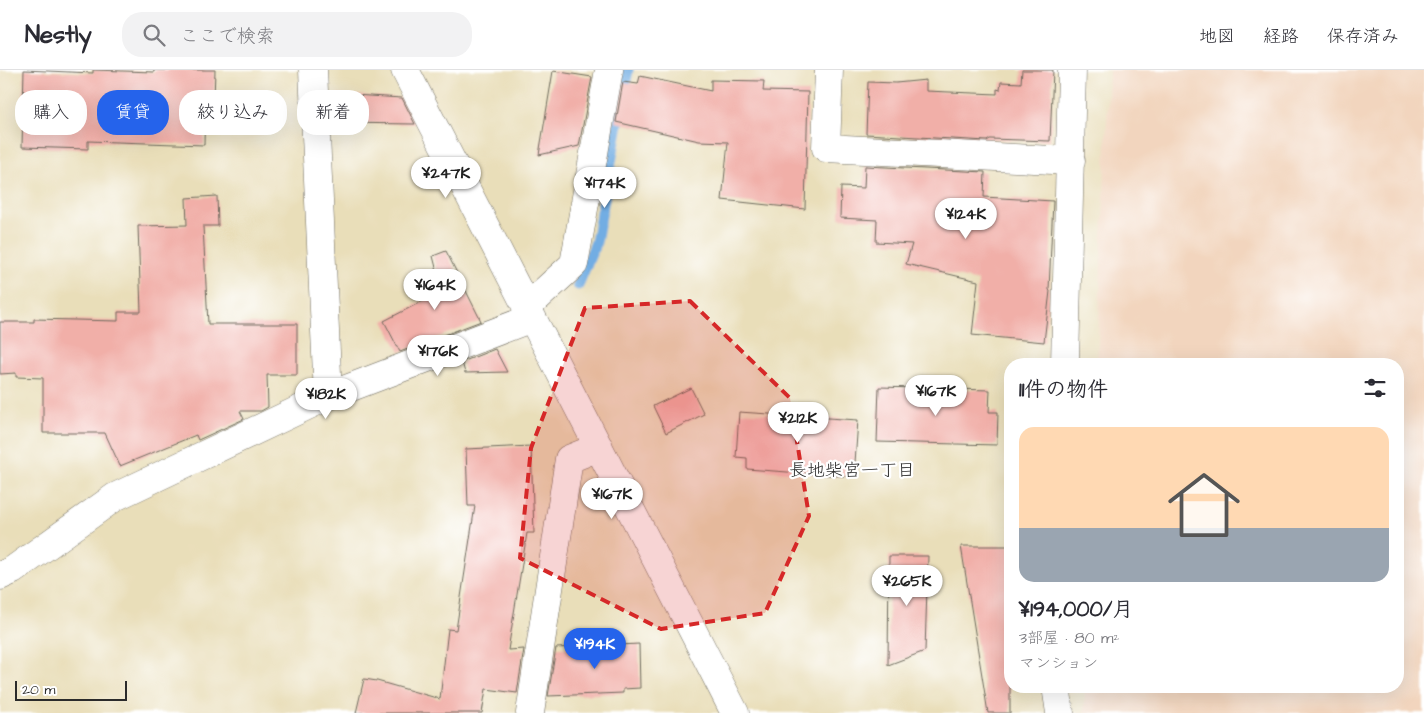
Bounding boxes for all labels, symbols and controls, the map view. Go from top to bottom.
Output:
search box [122,12,472,57]
text: Nestly [25,18,92,52]
icon: search [140,21,168,49]
text: ここで検索 [180,23,275,50]
text: 地図 [1199,24,1235,49]
text: 経路 [1263,24,1299,49]
text: 保存済み [1327,24,1399,49]
chip: 購入 [15,90,87,135]
chip: 賃貸 [97,90,169,135]
chip: 絞り込み [179,90,287,135]
chip: 新着 [297,90,369,135]
pin: ¥247K [411,156,481,199]
text: ¥247K [422,162,470,184]
pin: ¥174K [570,166,640,209]
text: ¥174K [584,172,626,194]
pin: ¥124K [931,198,1001,240]
text: ¥124K [946,203,986,225]
pin: ¥164K [400,268,470,311]
text: ¥164K [414,274,456,296]
pin: ¥176K [403,334,473,377]
text: ¥176K [418,340,458,362]
pin: ¥167K [901,374,971,417]
icon: filters [1361,374,1389,402]
text: 11件の物件 [1019,375,1108,404]
pin: ¥182K [291,378,361,420]
text: ¥167K [916,380,956,402]
text: ¥182K [306,383,346,405]
pin: ¥212K [763,402,833,444]
text: ¥212K [779,407,817,429]
district label: 長地柴宮一丁目 [789,458,915,483]
icon: home [1159,460,1249,550]
pin: ¥167K [577,478,647,520]
text: ¥167K [592,483,632,505]
pin: ¥265K [872,564,942,607]
text: ¥265K [883,570,931,592]
text: ¥194,000/月 [1019,595,1133,624]
text: 3部屋 · 80 m² [1019,627,1120,649]
pin: ¥194K [560,628,630,670]
text: ¥194K [575,633,615,655]
text: マンション [1019,652,1098,674]
scale bar [15,678,128,701]
text: 20 m [22,680,55,700]

